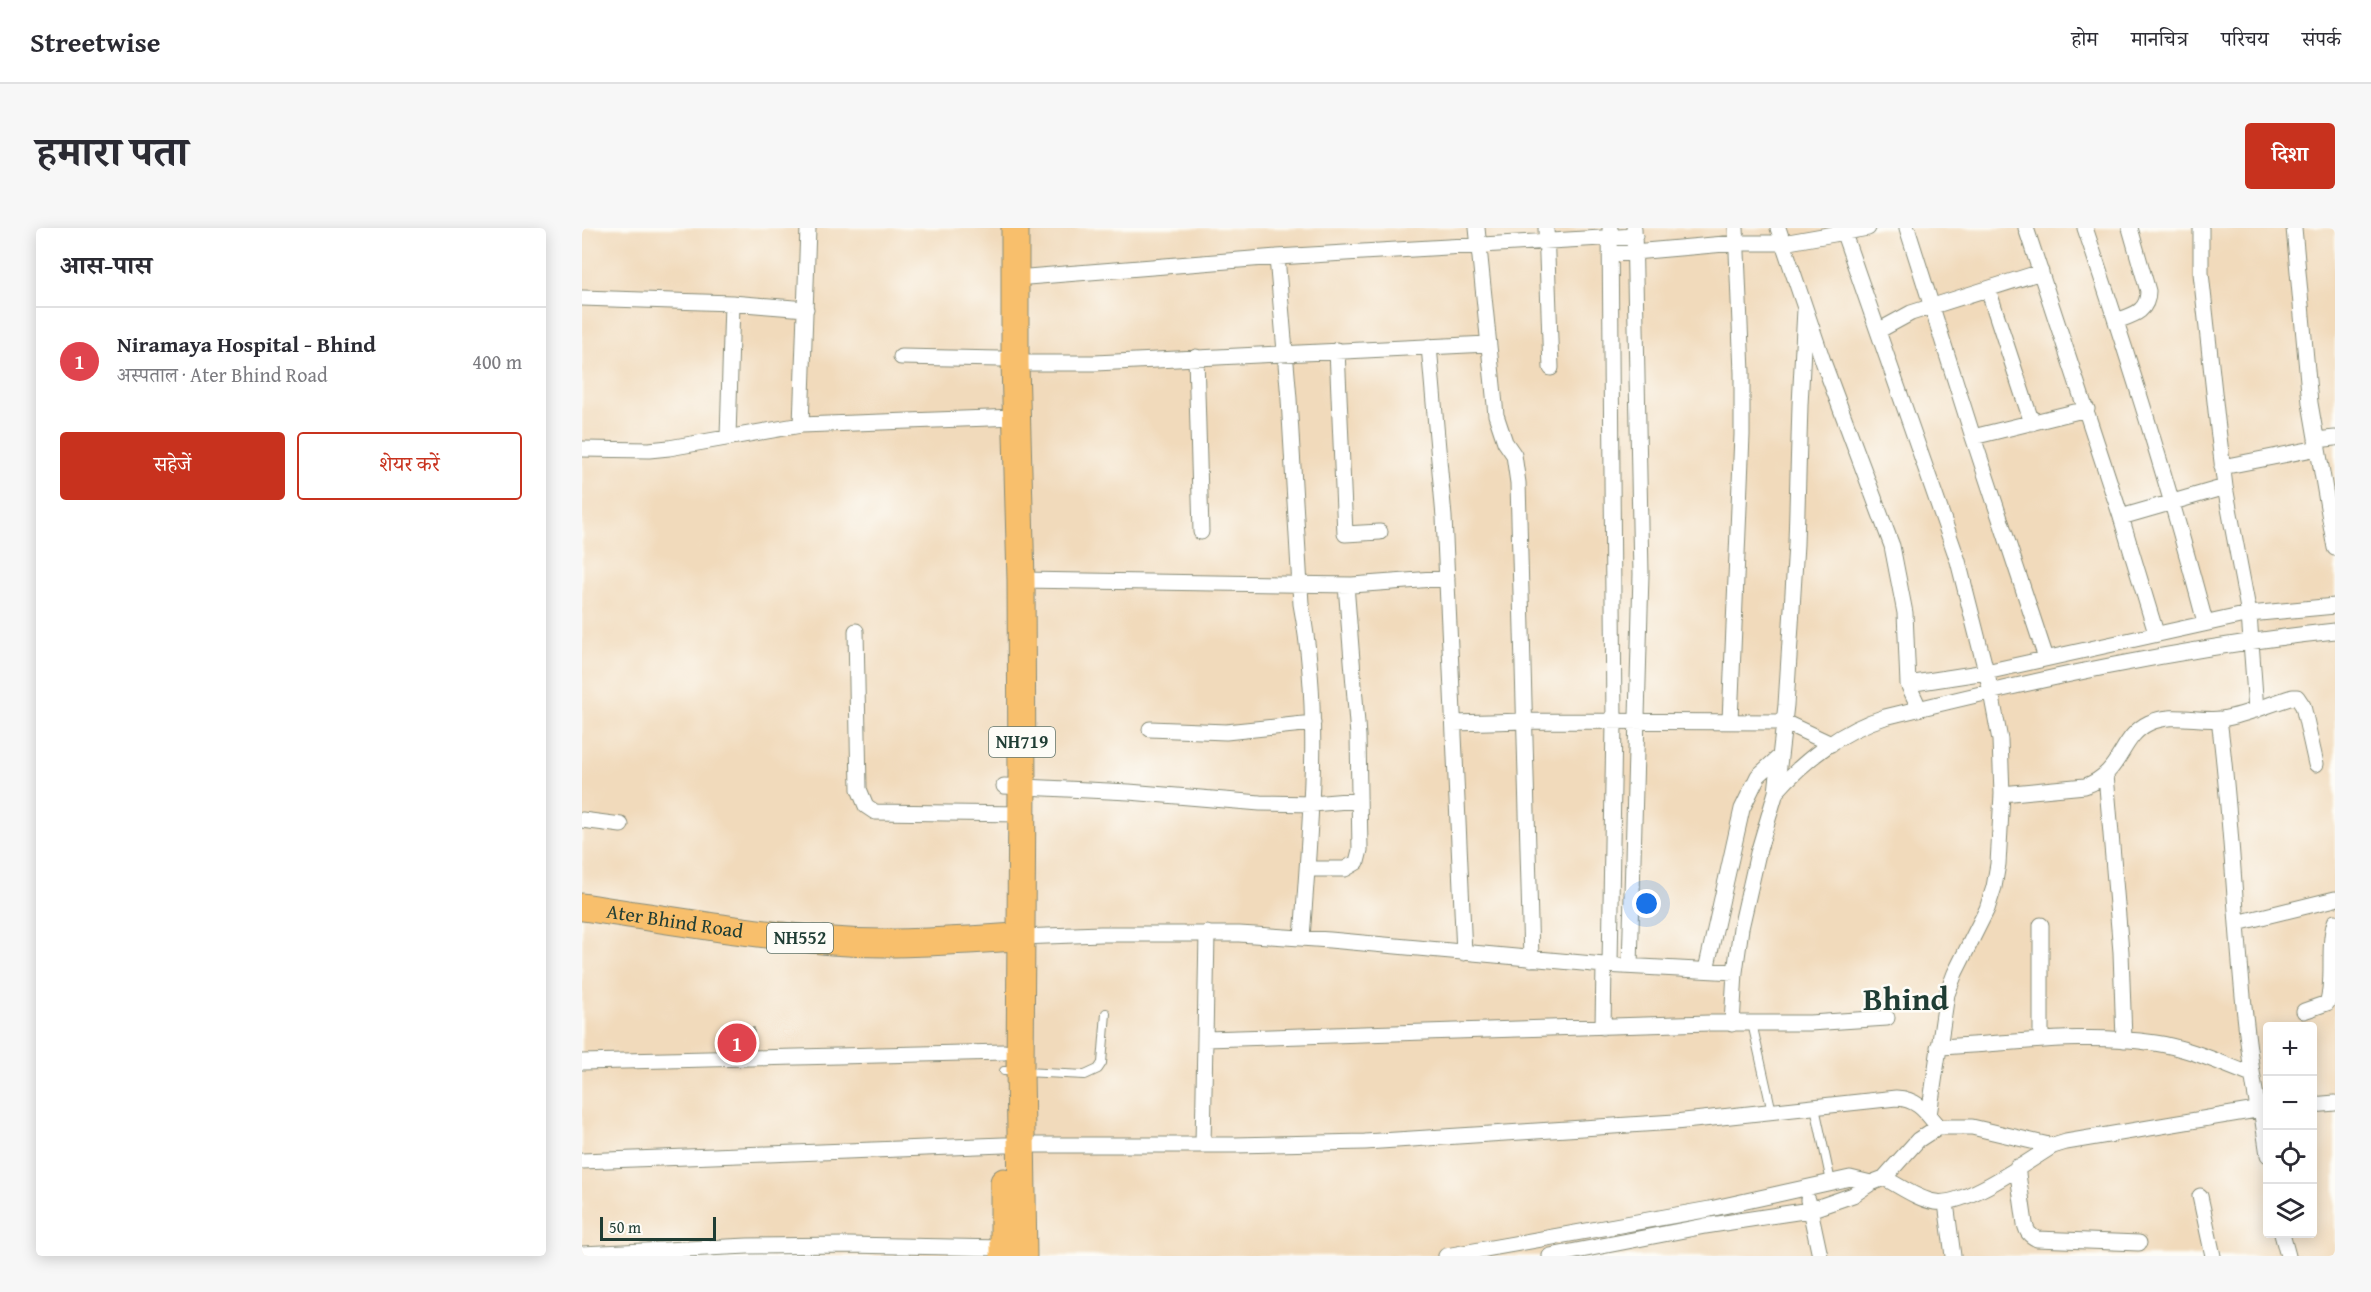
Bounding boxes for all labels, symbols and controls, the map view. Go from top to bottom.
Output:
text: Streetwise [30,21,160,62]
text: होम [2071,23,2098,54]
text: मानचित्र [2131,23,2188,54]
text: परिचय [2221,23,2269,54]
text: संपर्क [2302,23,2341,54]
text: हमारा पता [36,120,188,181]
button: दिशा [2245,123,2335,189]
text: आस-पास [60,245,152,284]
text: Niramaya Hospital - Bhind [117,328,376,360]
text: 1 [74,347,85,376]
text: 400 m [472,347,522,376]
text: अस्पताल · Ater Bhind Road [117,360,328,389]
button: सहेजें [60,432,285,500]
button: शेयर करें [297,432,522,500]
road number: NH719 [989,727,1055,757]
your location [1632,889,1661,918]
street label: Ater Bhind Road [605,896,745,945]
road number: NH552 [767,923,833,953]
district label: Bhind [1863,975,1950,1022]
pin: 1 [718,1020,756,1066]
map controls [2263,1022,2317,1238]
button: + [2263,1022,2317,1076]
button: − [2263,1076,2317,1130]
button: locate [2263,1130,2317,1184]
button: layers [2263,1184,2317,1238]
scale bar [600,1214,716,1242]
text: 50 m [609,1215,641,1239]

